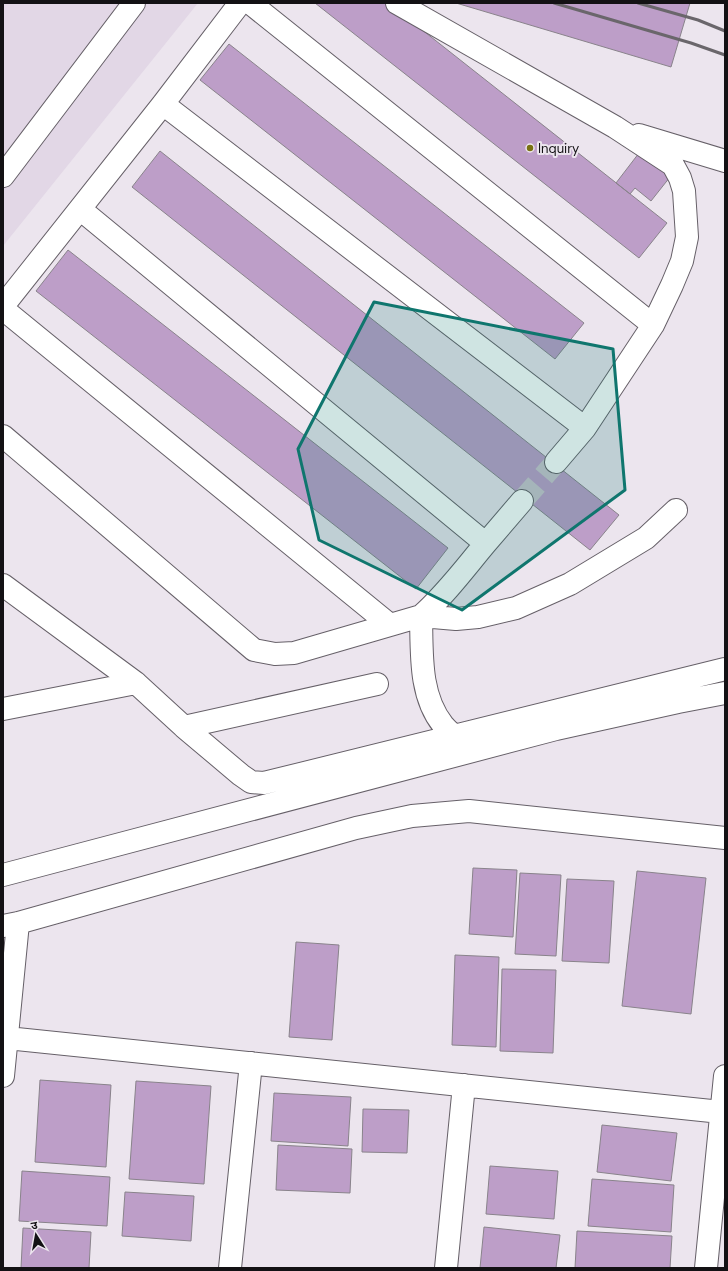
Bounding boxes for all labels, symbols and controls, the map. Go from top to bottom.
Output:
place label: Inquiry [538,140,579,157]
marker: Inquiry [525,143,535,153]
north arrow [16,1215,56,1255]
text: उ [30,1218,39,1233]

